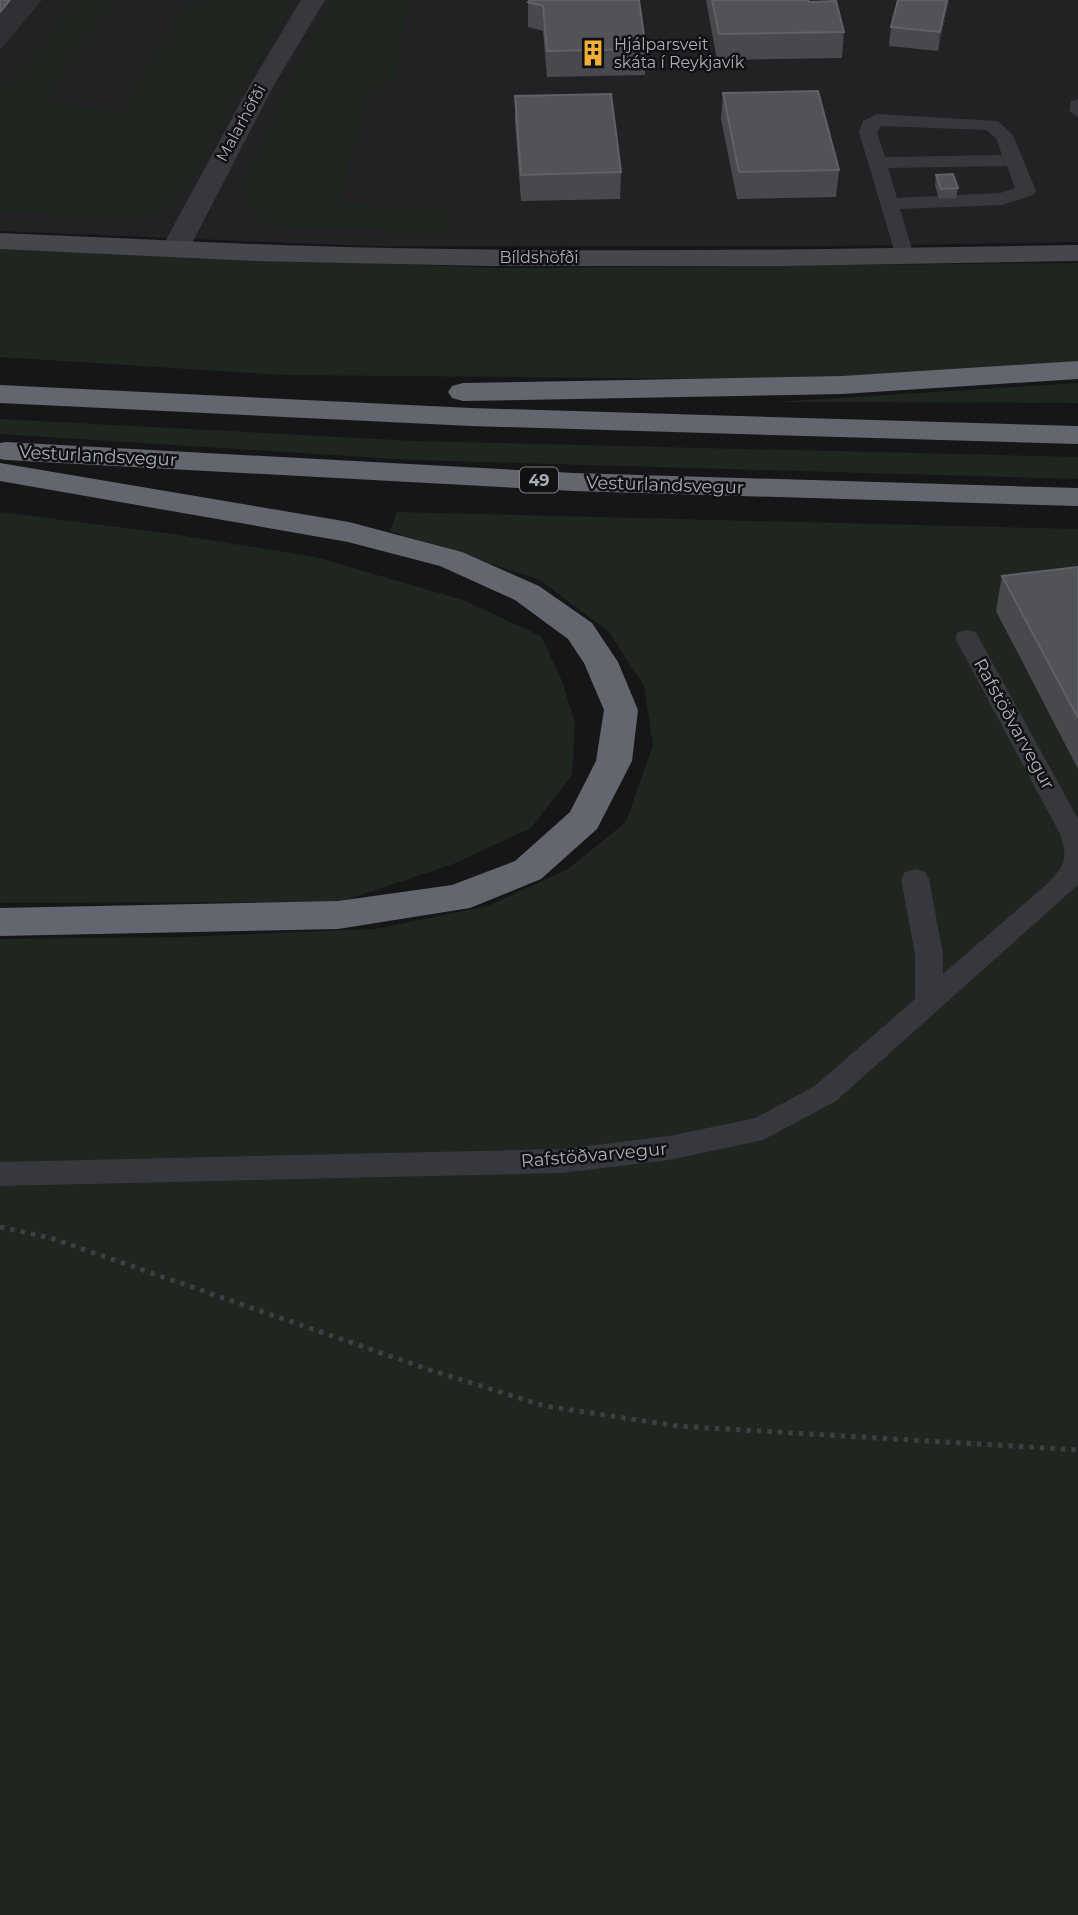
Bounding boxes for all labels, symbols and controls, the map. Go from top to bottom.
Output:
place label: Hjálparsveit skáta í Reykjavík [614,35,745,72]
building icon: Hjálparsveit skáta í Reykjavík [578,38,608,68]
street label: Malarhöfði [212,81,270,165]
street label: Bíldshöfði [499,248,579,267]
street label: Vesturlandsvegur [18,441,178,471]
road number: 49 [520,467,558,492]
street label: Vesturlandsvegur [586,471,744,499]
street label: Rafstöðvarvegur [969,654,1059,794]
street label: Rafstöðvarvegur [520,1138,668,1172]

